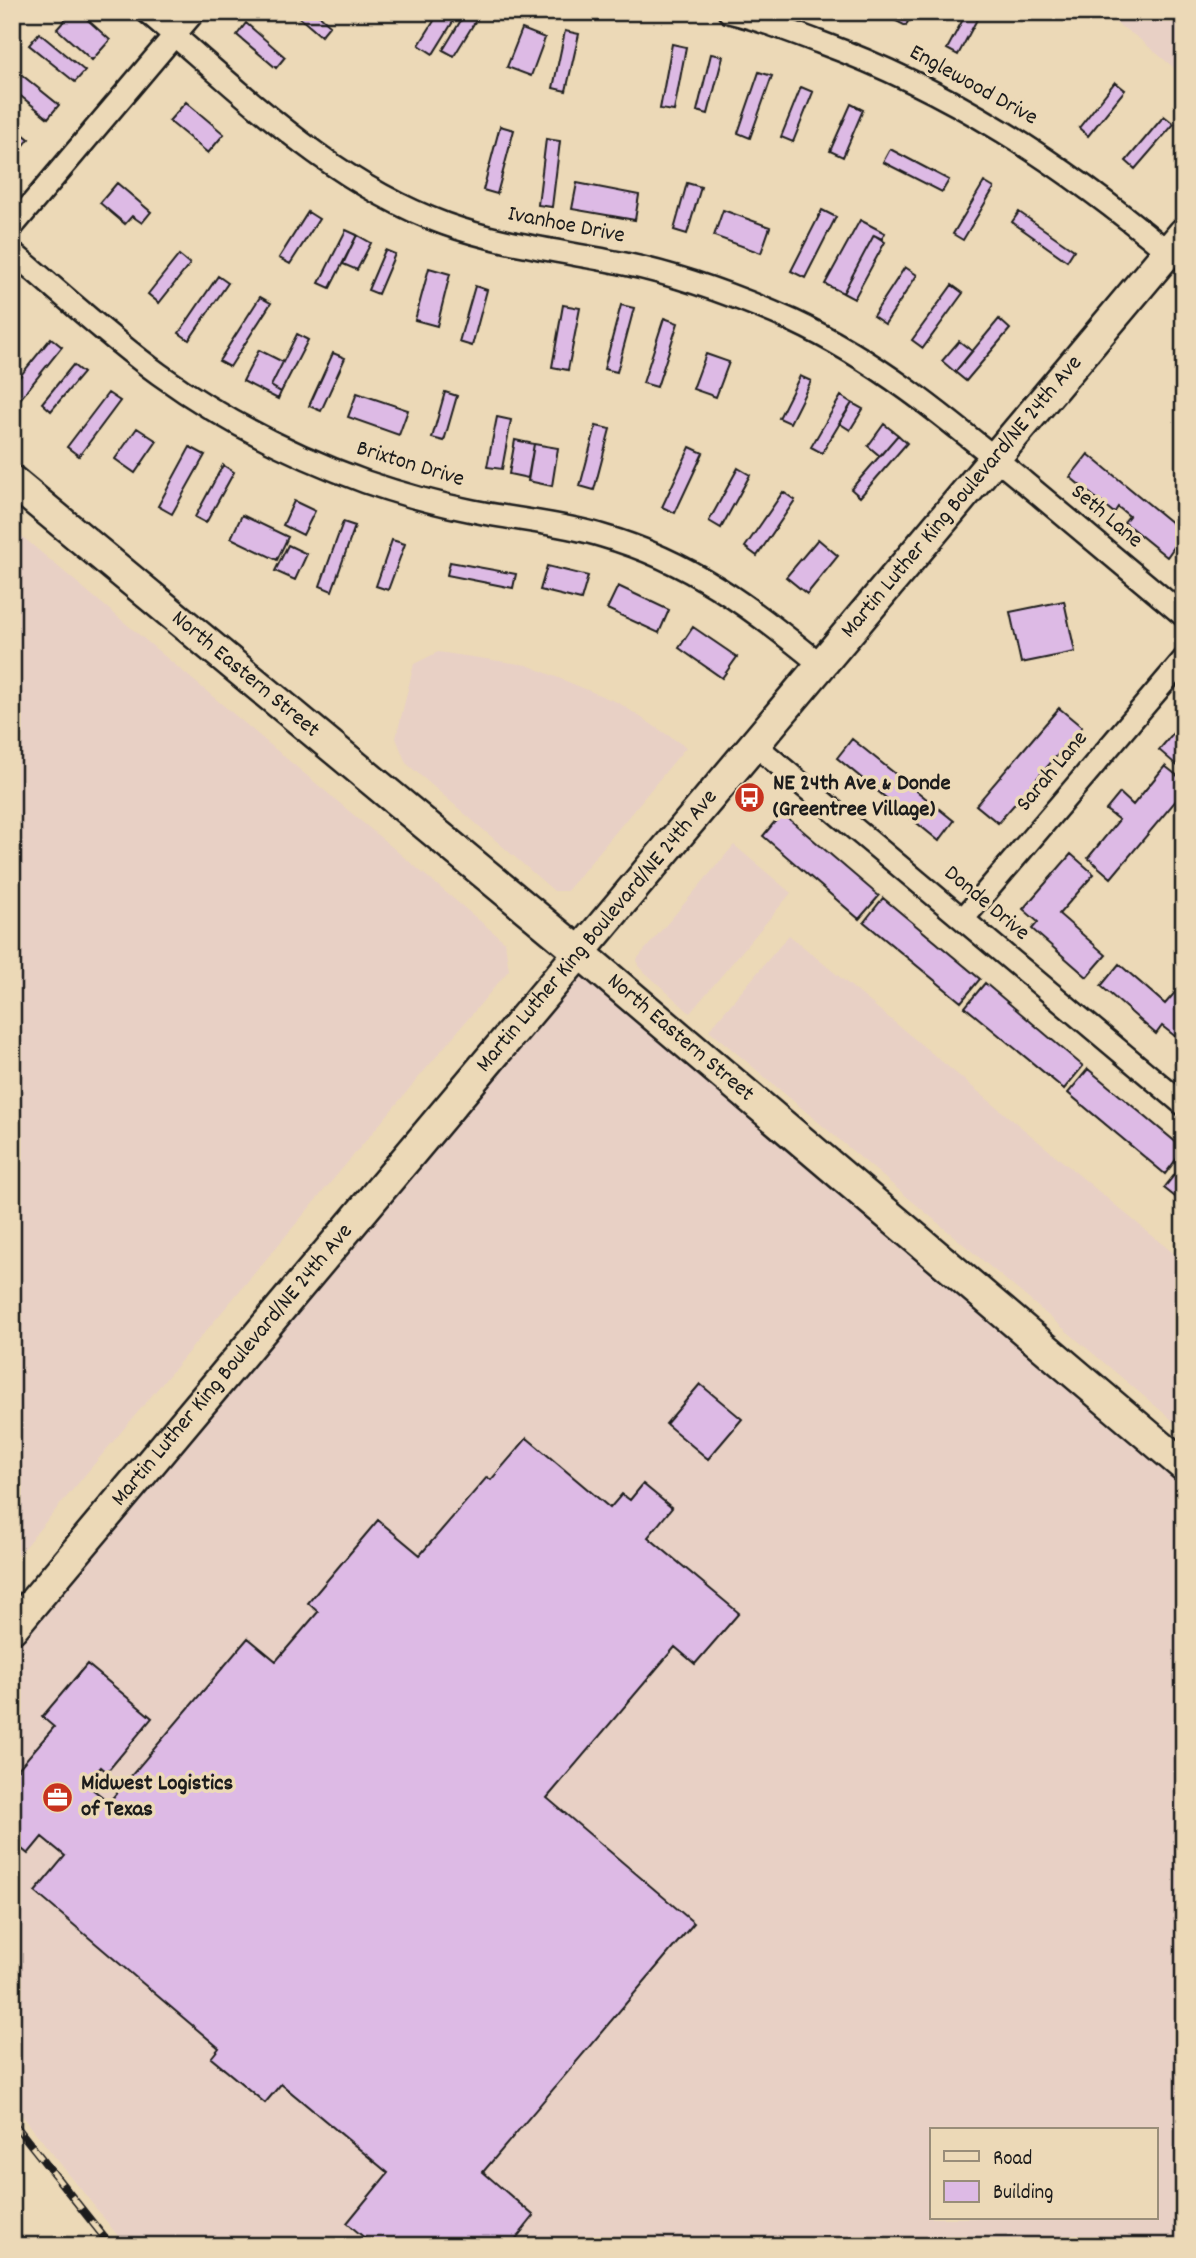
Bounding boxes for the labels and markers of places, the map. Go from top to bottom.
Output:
place label: NE 24th Ave & Donde (Greentree Village) [773,768,951,827]
bus stop icon: NE 24th Ave & Donde (Greentree Village) [733,780,767,814]
place label: Midwest Logistics of Texas [81,1768,233,1827]
office icon: Midwest Logistics of Texas [41,1780,75,1814]

